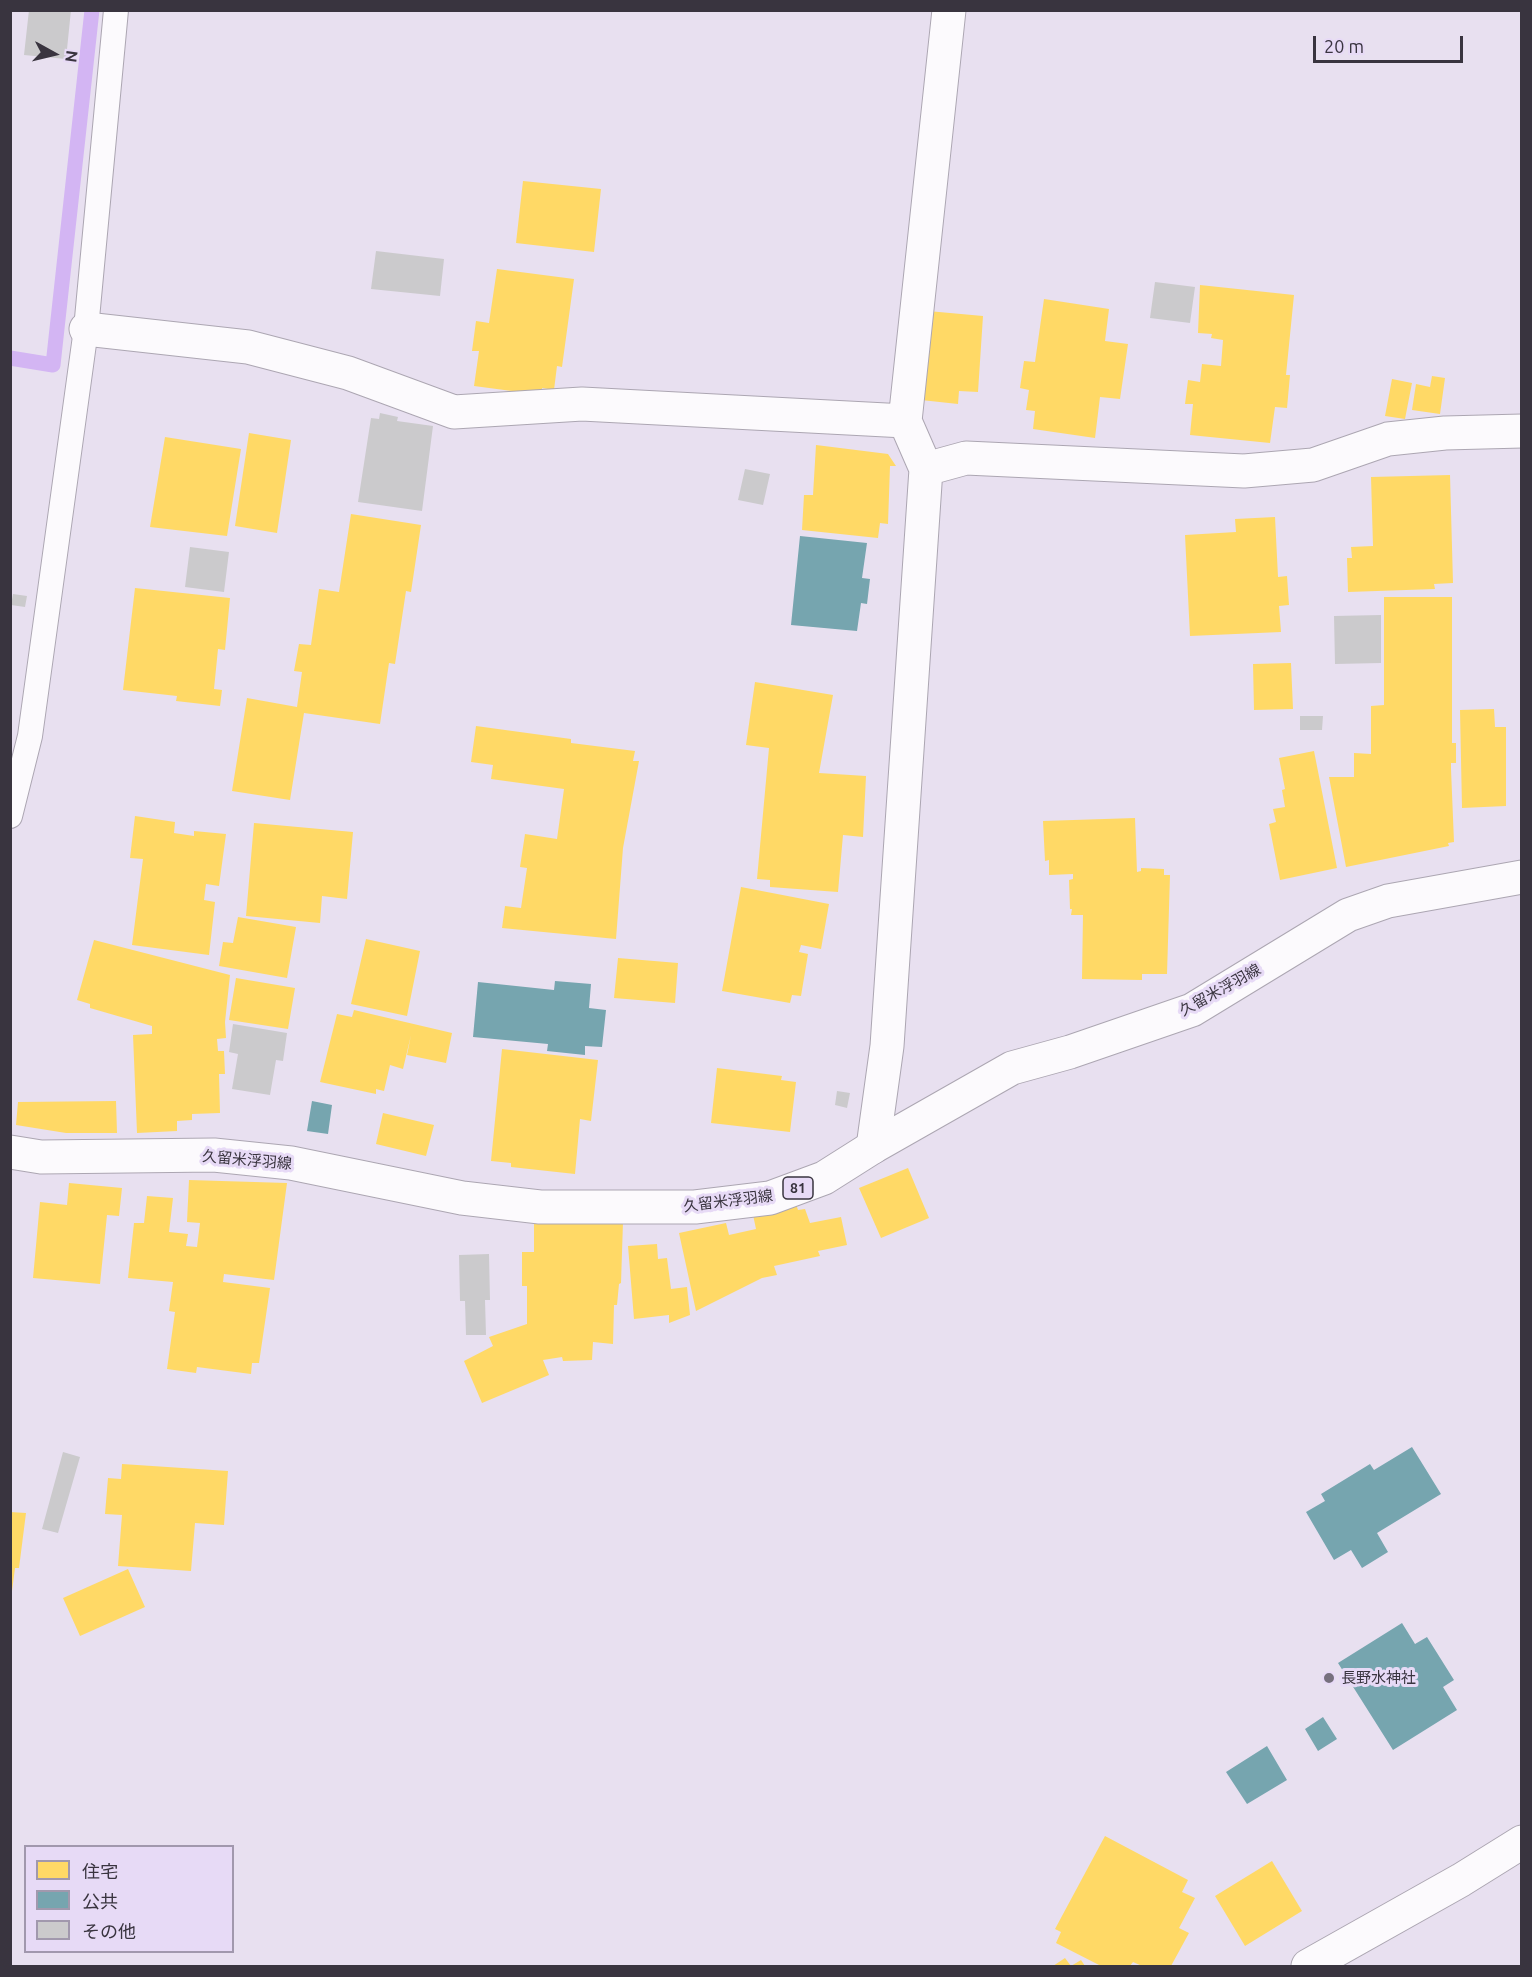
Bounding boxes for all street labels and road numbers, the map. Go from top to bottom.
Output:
street label: 久留米浮羽線 [1176,960,1264,1020]
street label: 久留米浮羽線 [201,1147,293,1173]
road number: 81 [783,1177,813,1199]
street label: 久留米浮羽線 [682,1187,774,1215]

